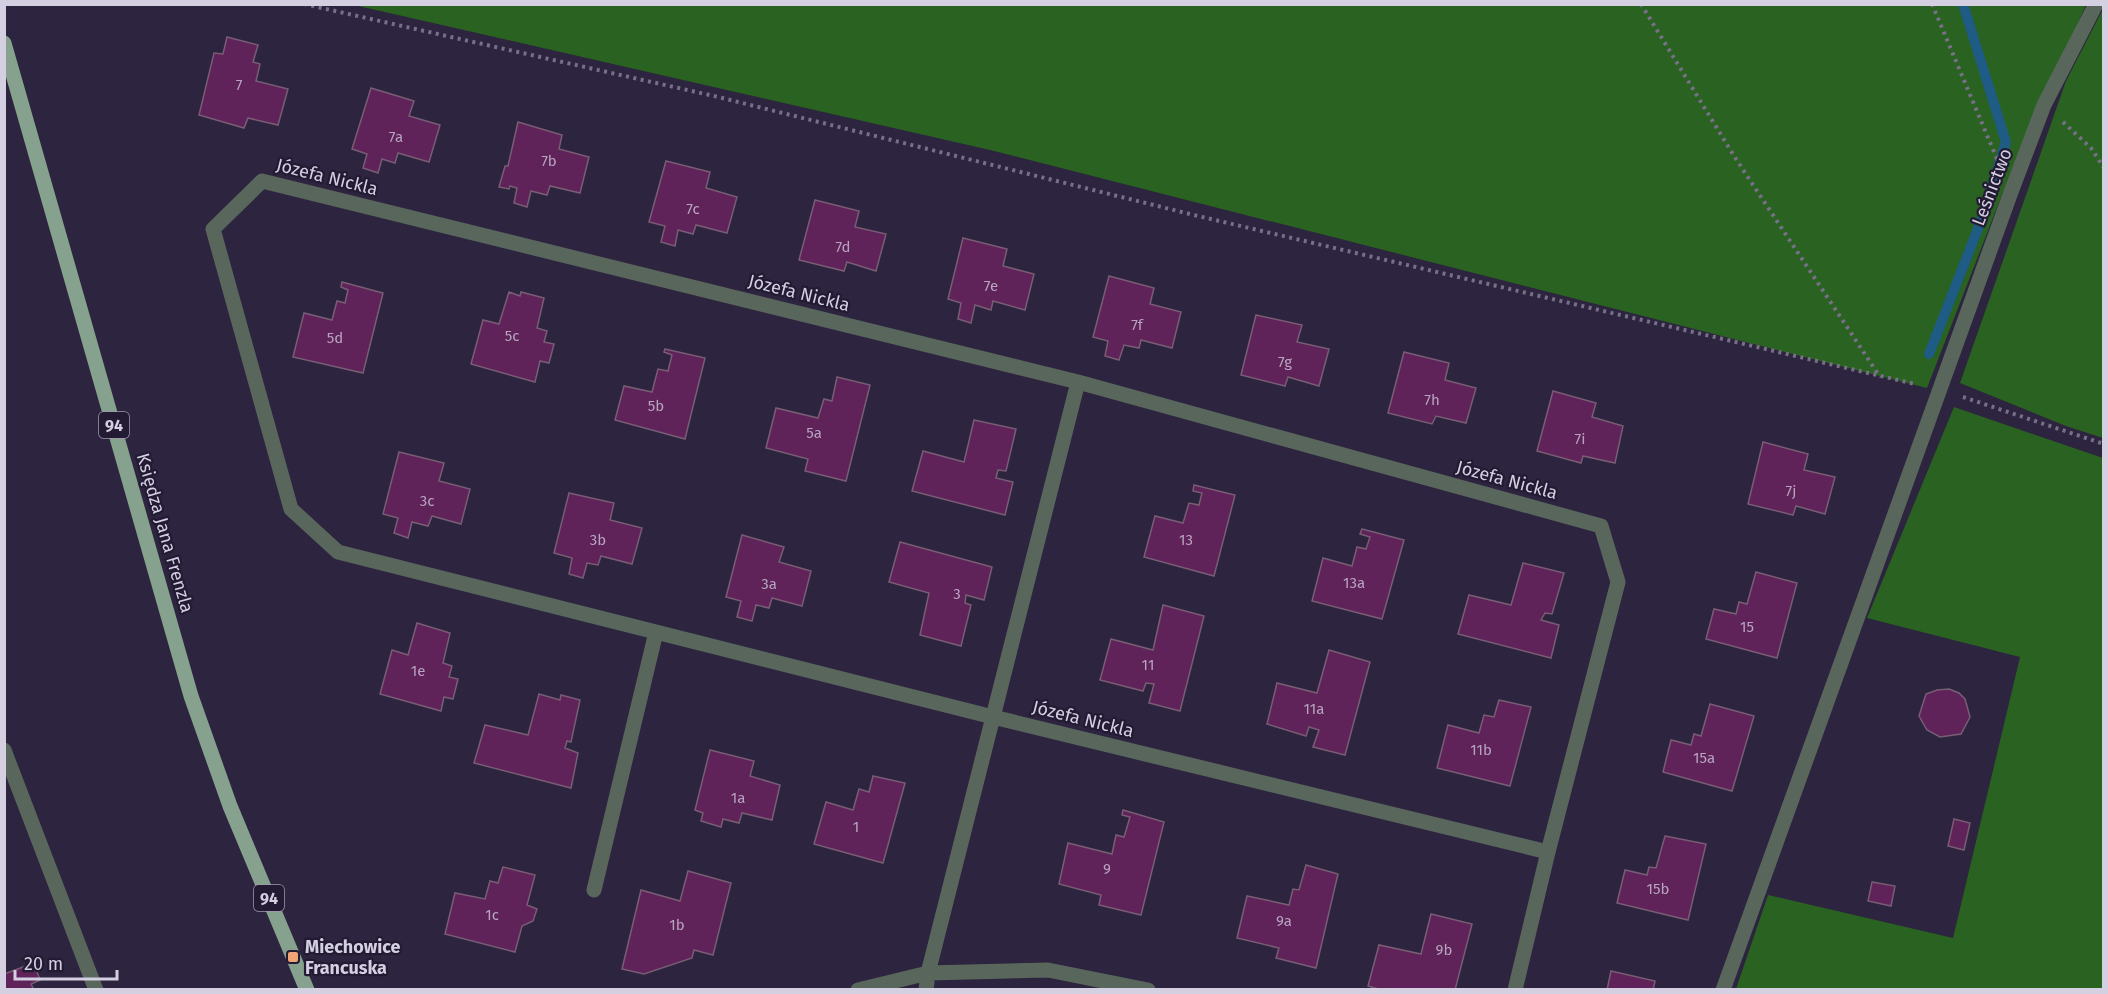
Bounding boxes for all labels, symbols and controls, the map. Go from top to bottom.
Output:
house number: 7 [236,76,243,94]
house number: 7a [389,128,403,146]
street label: Leśnictwo [1967,145,2017,229]
house number: 7b [541,152,557,170]
street label: Józefa Nickla [274,154,380,200]
house number: 7c [686,200,700,218]
house number: 7d [835,238,851,256]
street label: Józefa Nickla [746,270,852,316]
house number: 7e [984,277,998,295]
house number: 7f [1131,316,1144,334]
house number: 5c [505,327,519,345]
house number: 5d [327,329,343,347]
house number: 7g [1278,353,1292,371]
house number: 7h [1424,391,1440,409]
house number: 5b [648,397,664,415]
road number: 94 [99,412,129,438]
house number: 5a [806,424,822,442]
house number: 7i [1575,430,1585,448]
street label: Księdza Jana Frenzla [132,451,198,615]
street label: Józefa Nickla [1454,456,1560,504]
house number: 7j [1786,482,1796,500]
house number: 3c [420,492,434,510]
house number: 3b [590,531,606,549]
house number: 13 [1179,531,1193,549]
house number: 13a [1343,574,1365,592]
house number: 3a [761,575,777,593]
house number: 3 [953,585,961,603]
house number: 15 [1740,618,1754,636]
house number: 11 [1142,656,1154,674]
house number: 1e [411,662,425,680]
street label: Józefa Nickla [1030,696,1136,742]
house number: 11a [1304,700,1324,718]
house number: 11b [1470,741,1492,759]
house number: 15a [1693,749,1715,767]
house number: 1a [731,789,745,807]
house number: 1 [853,818,859,836]
house number: 9 [1103,860,1111,878]
house number: 15b [1647,880,1669,898]
road number: 94 [254,885,284,911]
house number: 1c [485,906,499,924]
house number: 9a [1276,912,1292,930]
house number: 1b [669,916,685,934]
place label: Miechowice Francuska [305,936,400,979]
house number: 9b [1436,941,1452,959]
scale bar [15,943,117,981]
marker: Miechowice Francuska [286,950,300,964]
text: 20 m [24,953,63,975]

